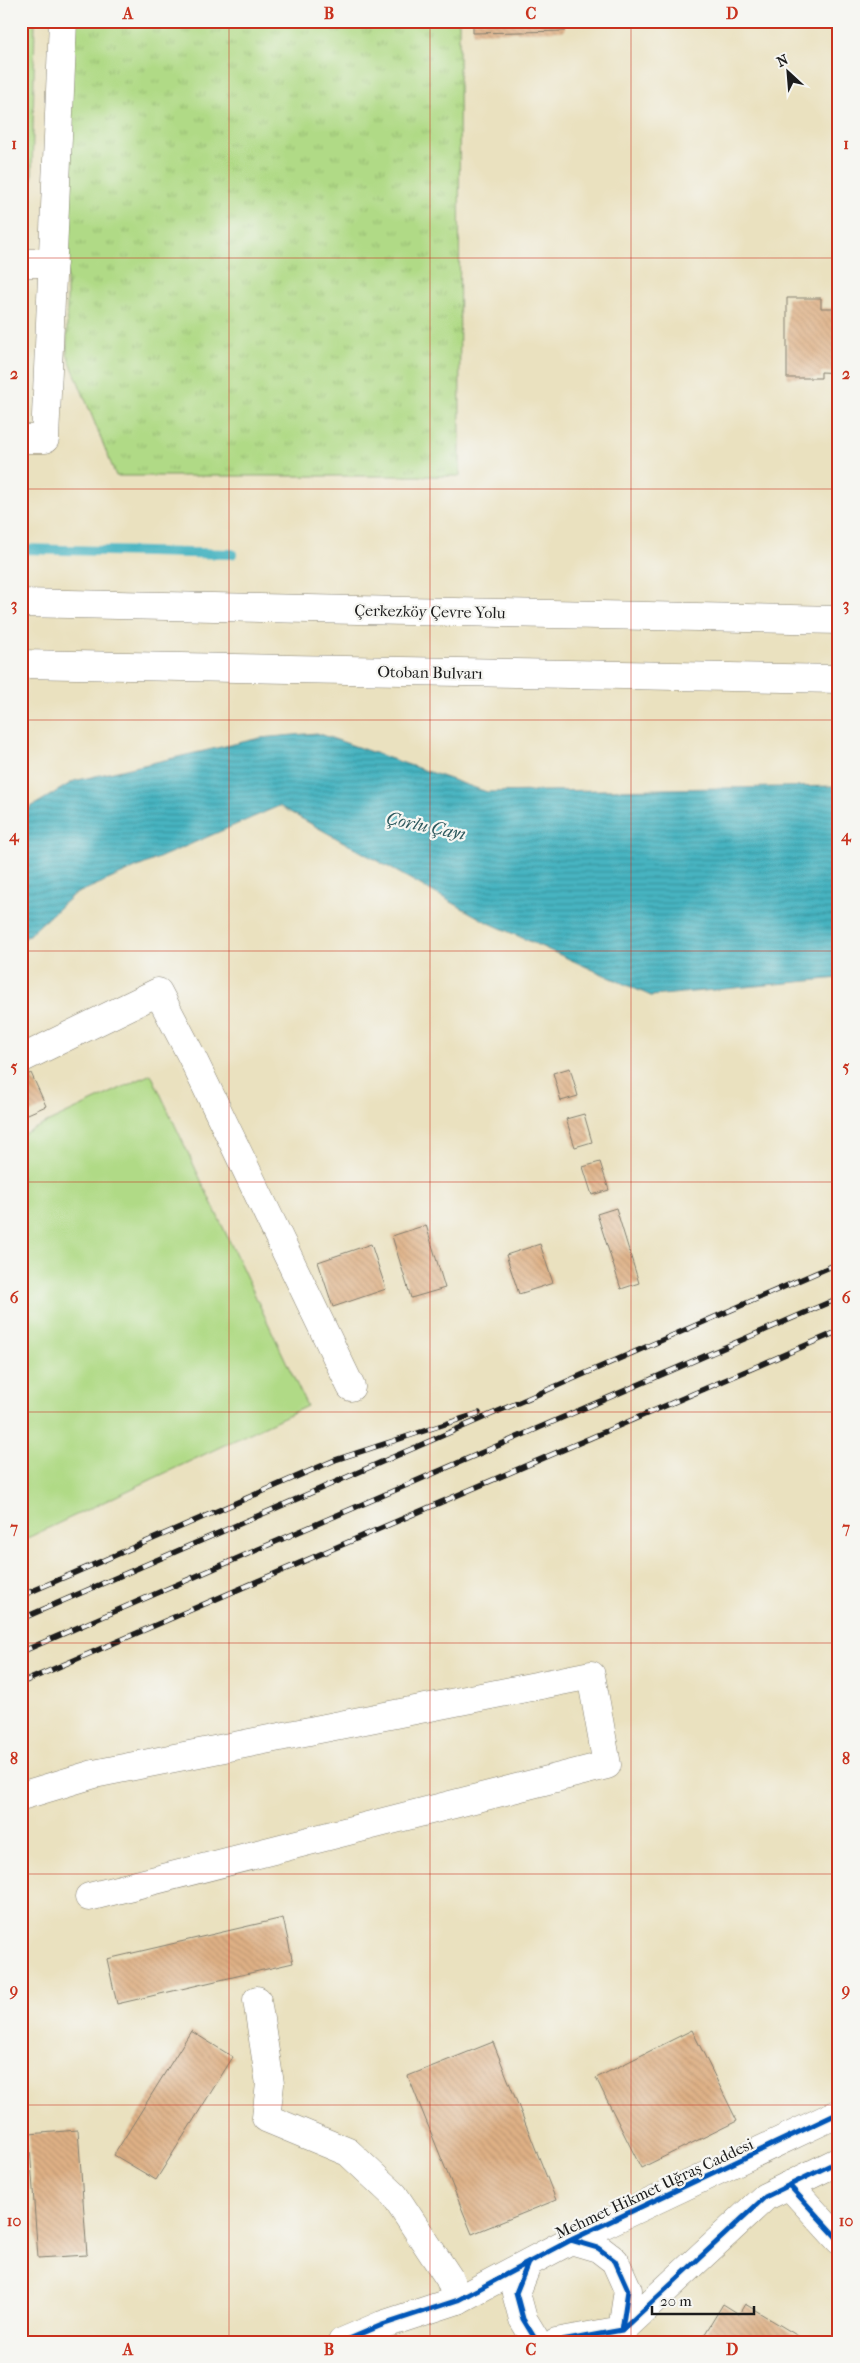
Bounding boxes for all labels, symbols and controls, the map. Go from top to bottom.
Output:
text: A [122,4,134,23]
text: B [324,4,334,23]
text: C [526,4,537,23]
text: D [726,4,738,23]
north arrow [762,48,812,98]
text: N [774,51,791,71]
text: 1 [11,134,17,153]
text: 1 [843,134,849,153]
text: 2 [10,364,18,383]
text: 2 [842,364,850,383]
text: 3 [11,595,17,615]
text: 3 [843,595,849,615]
street label: Çerkezköy Çevre Yolu [354,601,506,623]
street label: Otoban Bulvarı [377,662,483,683]
water label: Çorlu Çayı [385,808,467,845]
text: 4 [8,826,20,846]
text: 4 [840,826,852,846]
text: 5 [11,1057,18,1076]
text: 5 [843,1057,850,1076]
text: 6 [10,1288,19,1307]
text: 6 [842,1288,851,1307]
text: 7 [9,1518,18,1537]
text: 7 [841,1518,850,1537]
text: 8 [10,1749,18,1768]
text: 8 [842,1749,850,1768]
text: 9 [9,1980,18,2000]
text: 9 [841,1980,850,2000]
street label: Mehmet Hikmet Uğraş Caddesi [552,2134,757,2244]
text: 10 [7,2211,21,2230]
text: 10 [839,2211,853,2230]
scale bar [652,2283,755,2315]
text: 20 m [660,2292,692,2310]
text: A [122,2340,134,2359]
text: B [324,2340,334,2359]
text: C [526,2340,537,2359]
text: D [726,2340,738,2359]

